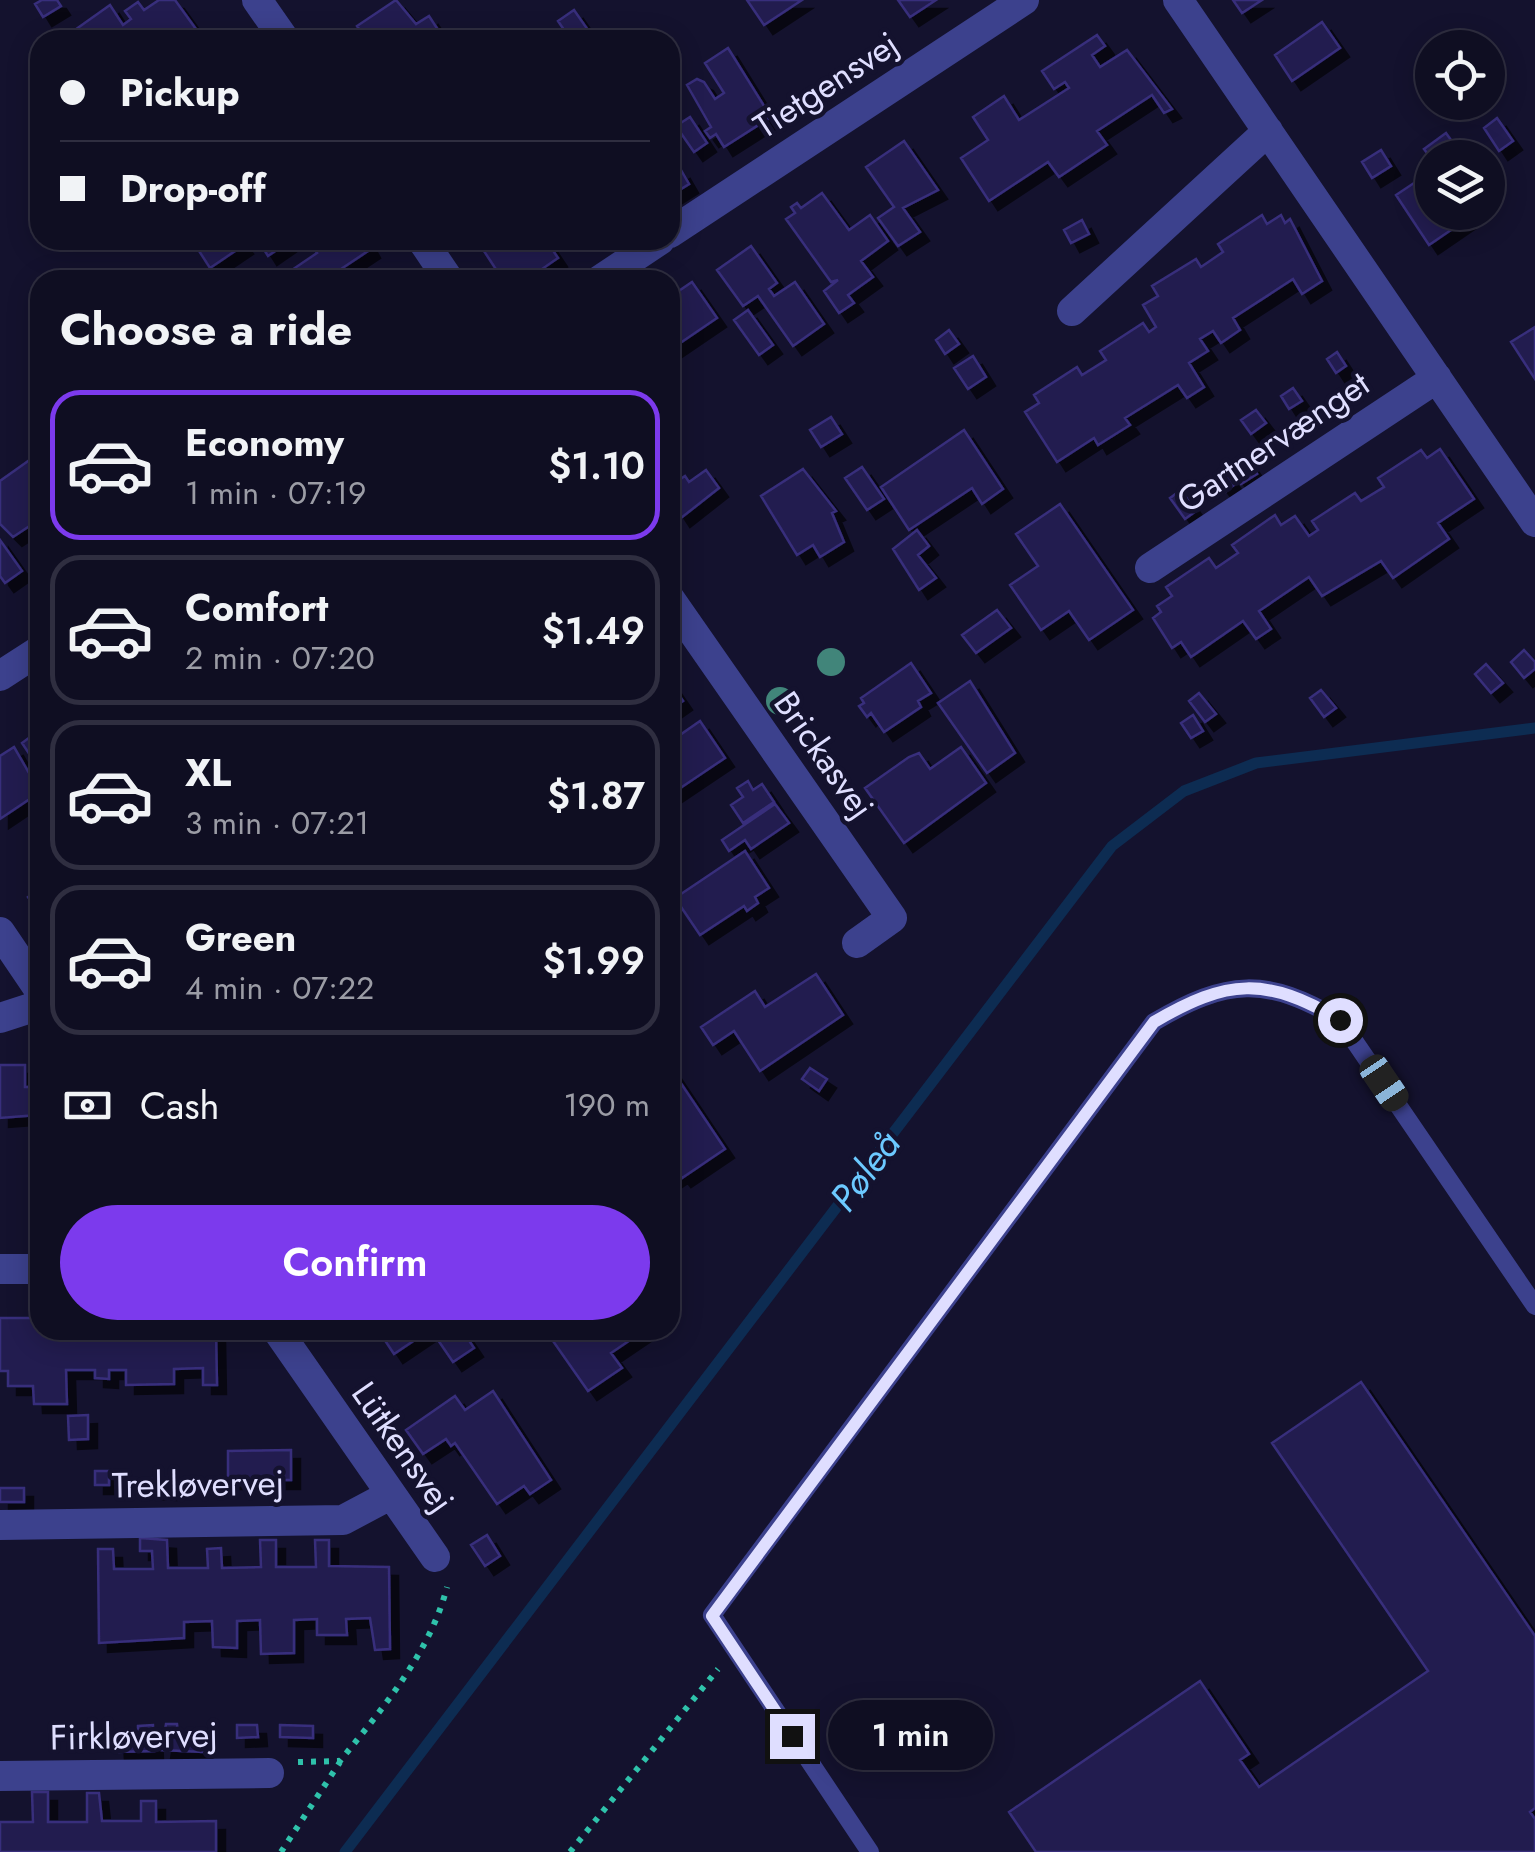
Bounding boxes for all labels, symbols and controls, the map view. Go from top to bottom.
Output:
street label: Tietgensvej [744,19,908,151]
map controls [1415,30,1505,230]
button: locate [1415,30,1505,120]
text: Pickup [120,65,240,120]
button: layers [1415,140,1505,230]
text: Drop-off [120,161,266,216]
text: Choose a ride [60,297,352,362]
street label: Gartnervænget [1167,359,1380,525]
text: Economy [185,415,344,470]
icon: car [65,420,155,510]
text: $1.10 [548,438,645,493]
text: 1 min · 07:19 [185,470,366,516]
text: Comfort [185,580,328,635]
icon: car [65,585,155,675]
text: $1.49 [542,603,645,658]
text: 2 min · 07:20 [185,635,375,681]
street label: Brickasvej [762,681,886,829]
text: XL [185,745,231,800]
icon: car [65,750,155,840]
text: $1.87 [547,768,645,823]
text: 3 min · 07:21 [185,800,369,846]
text: Green [185,910,296,965]
icon: car [65,915,155,1005]
text: $1.99 [543,933,645,988]
text: 4 min · 07:22 [185,965,374,1011]
route start [1318,998,1363,1043]
car [1355,1050,1413,1116]
icon: cash [60,1078,115,1133]
text: Cash [140,1078,220,1133]
text: 190 m [563,1082,650,1128]
water label: Pøleå [816,1119,913,1223]
button: Confirm [60,1205,650,1320]
street label: Lütkensvej [340,1371,466,1523]
street label: Trekløvervej [111,1457,285,1511]
callout: 1 min [827,1701,992,1771]
street label: Firkløvervej [49,1710,219,1762]
text: 1 min [872,1712,949,1758]
route end [770,1714,815,1759]

